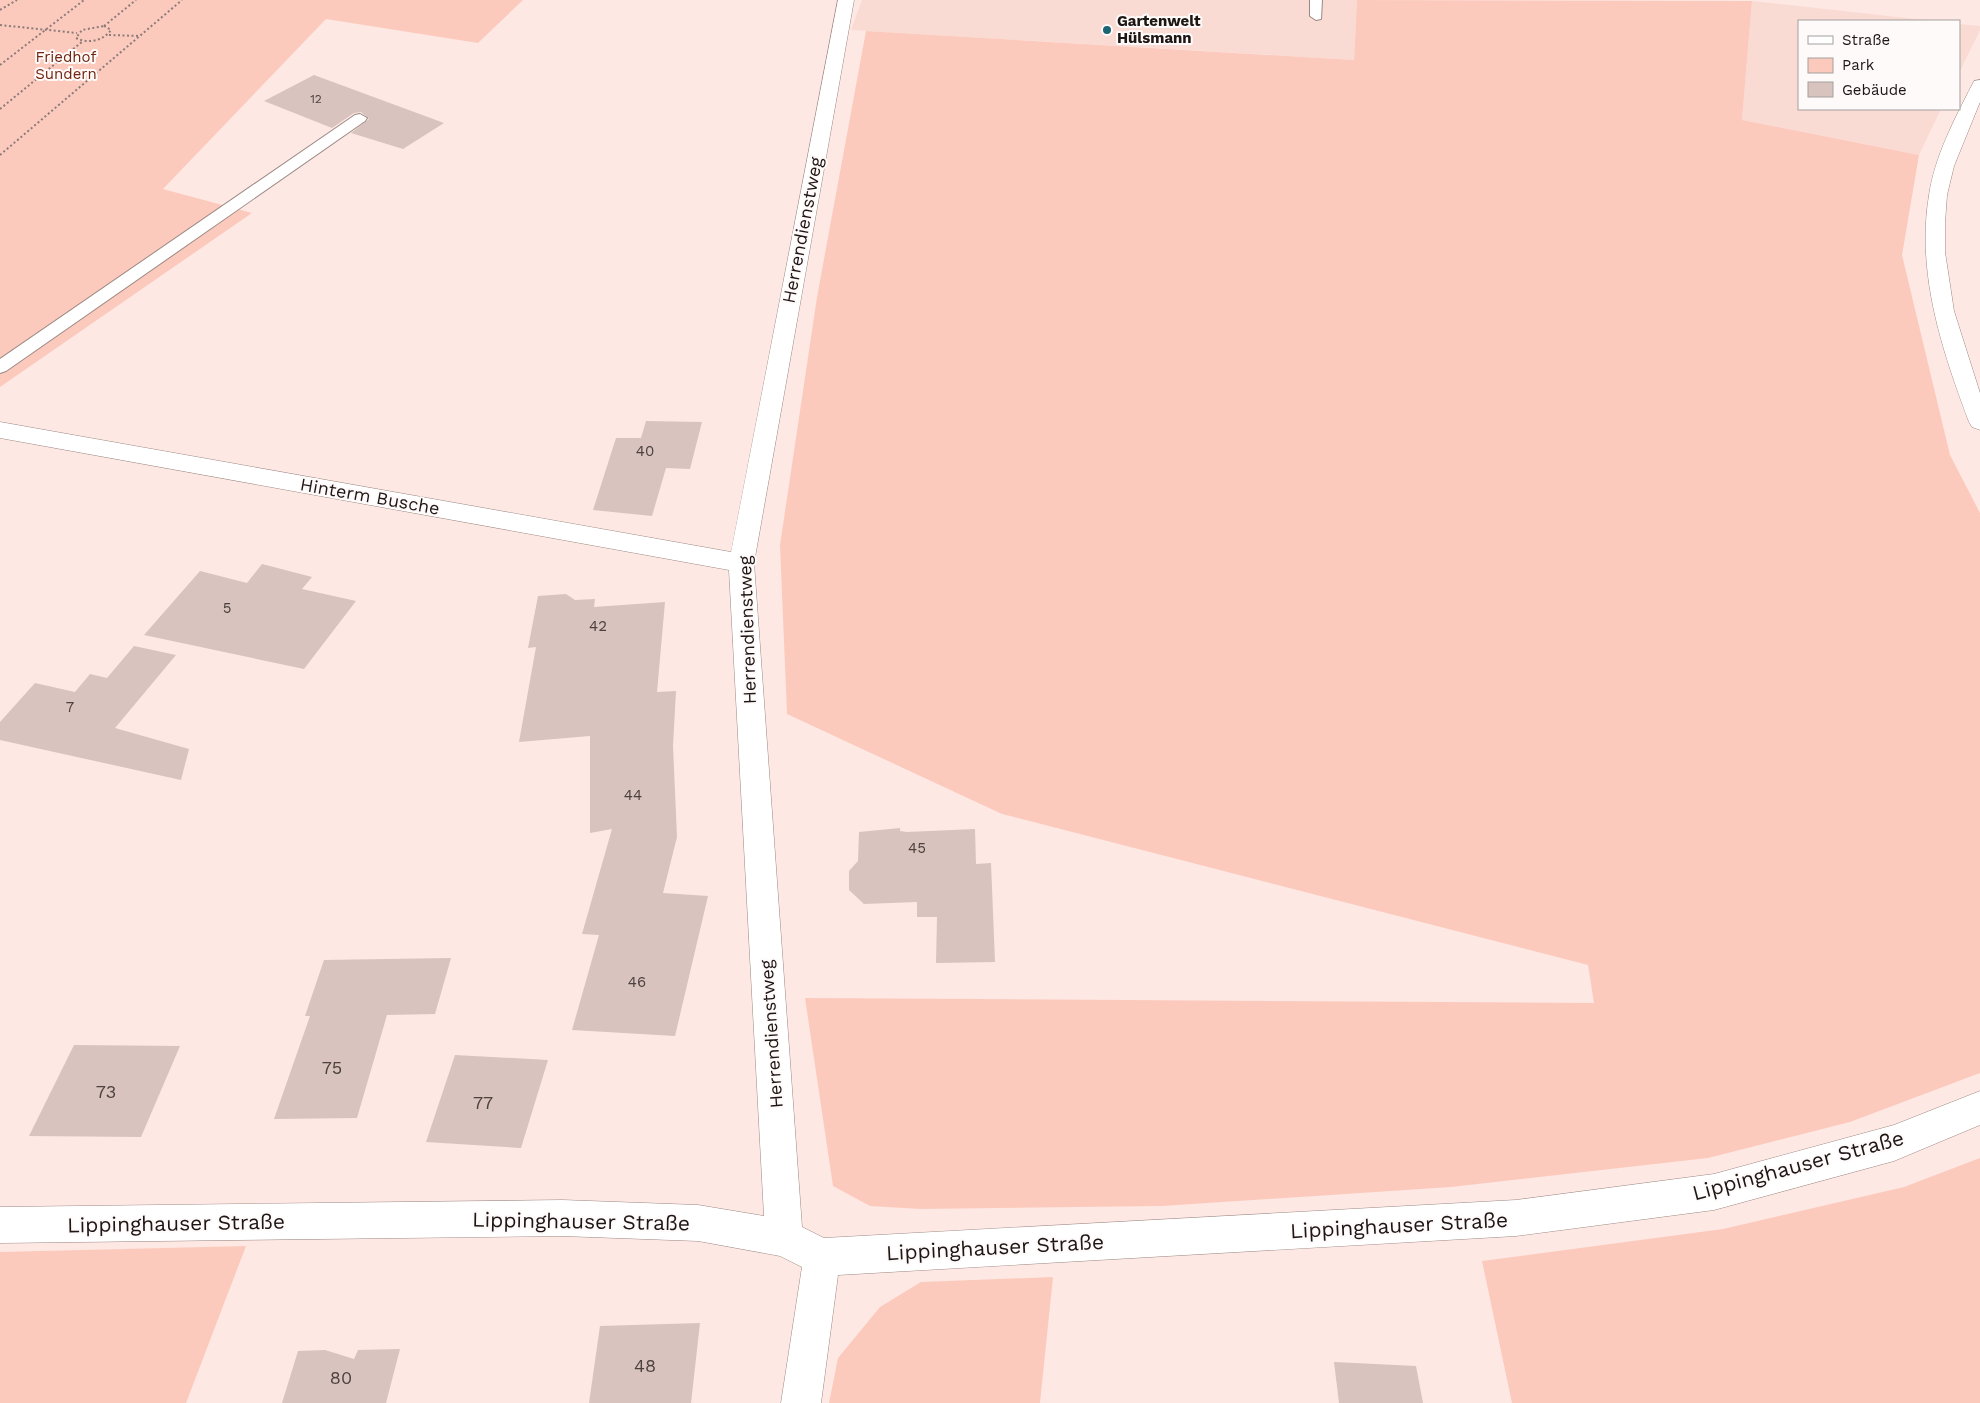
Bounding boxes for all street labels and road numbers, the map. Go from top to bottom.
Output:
street label: Herrendienstweg [778,155,827,305]
street label: Hinterm Busche [298,473,442,519]
street label: Herrendienstweg [734,555,760,705]
street label: Herrendienstweg [755,959,787,1109]
street label: Lippinghauser Straße [1689,1125,1907,1205]
street label: Lippinghauser Straße [472,1207,690,1235]
street label: Lippinghauser Straße [1289,1207,1509,1243]
street label: Lippinghauser Straße [67,1209,285,1237]
street label: Lippinghauser Straße [885,1229,1105,1265]

